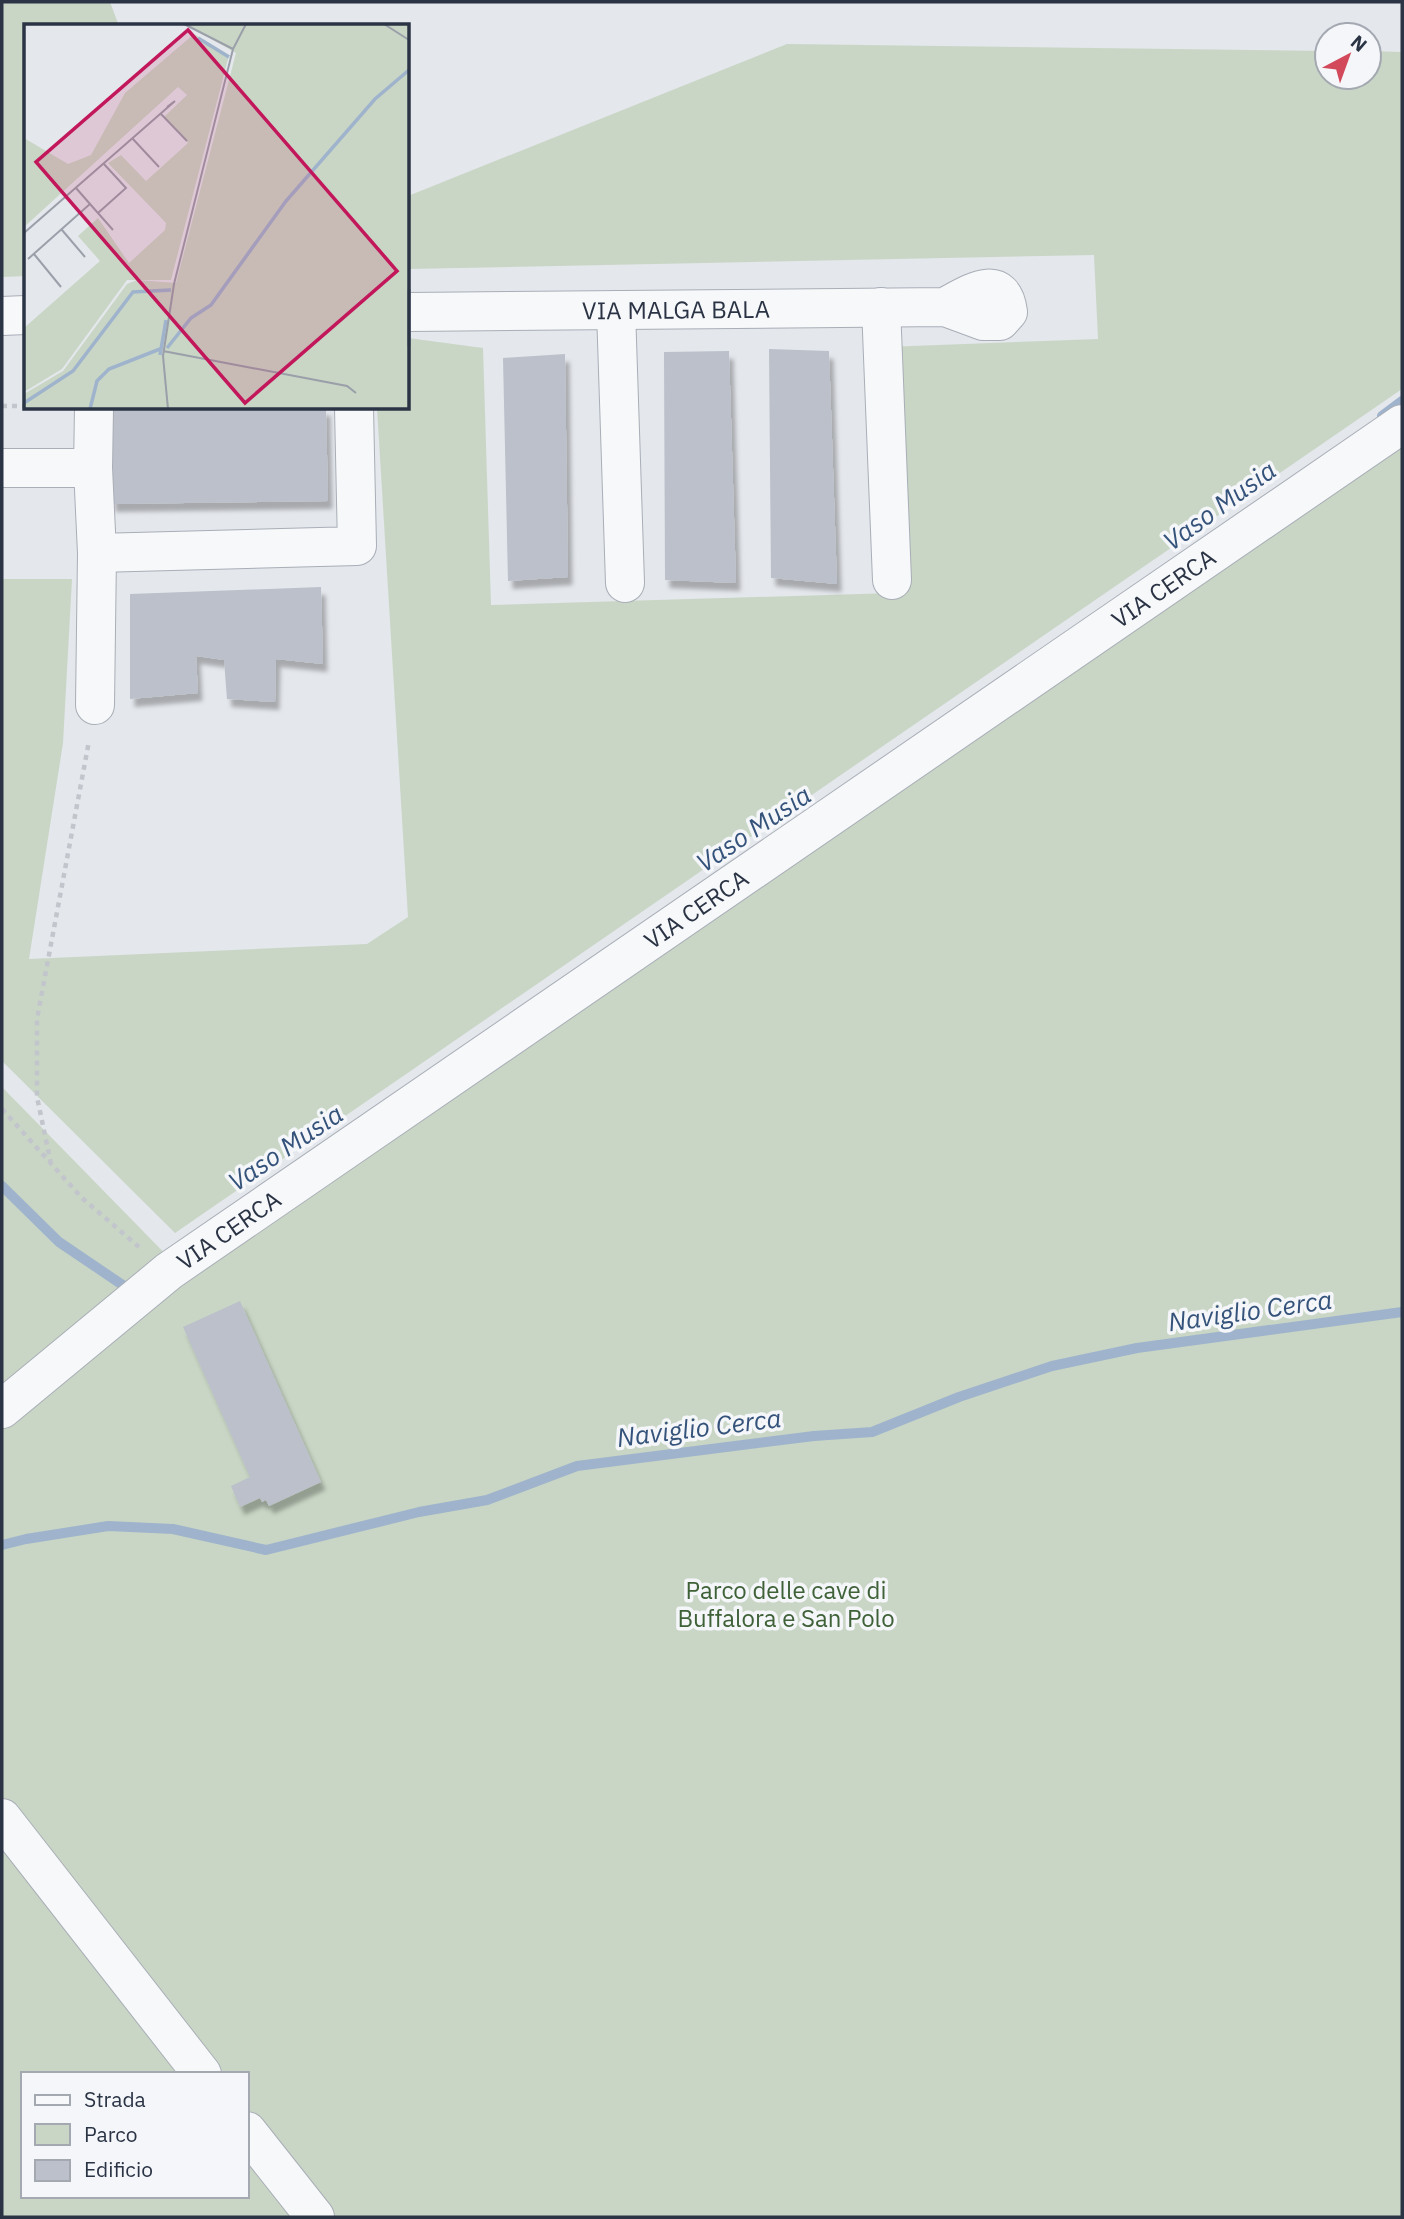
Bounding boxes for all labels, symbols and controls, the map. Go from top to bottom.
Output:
north arrow [1313,21,1383,91]
inset map [24,24,410,410]
text: N [1346,30,1372,57]
street label: VIA MALGA BALA [582,293,770,326]
water label: Vaso Musia [1156,453,1282,557]
street label: VIA CERCA [1105,541,1222,635]
water label: Vaso Musia [689,777,817,879]
street label: VIA CERCA [638,862,754,956]
water label: Vaso Musia [221,1096,349,1198]
street label: VIA CERCA [170,1183,287,1277]
water label: Naviglio Cerca [1166,1282,1334,1338]
water label: Naviglio Cerca [615,1400,783,1454]
park label: Parco delle cave di Buffalora e San Polo [677,1574,895,1634]
legend [21,2072,248,2198]
text: Strada [84,2085,146,2113]
text: Parco [84,2120,138,2148]
text: Edificio [84,2155,153,2183]

